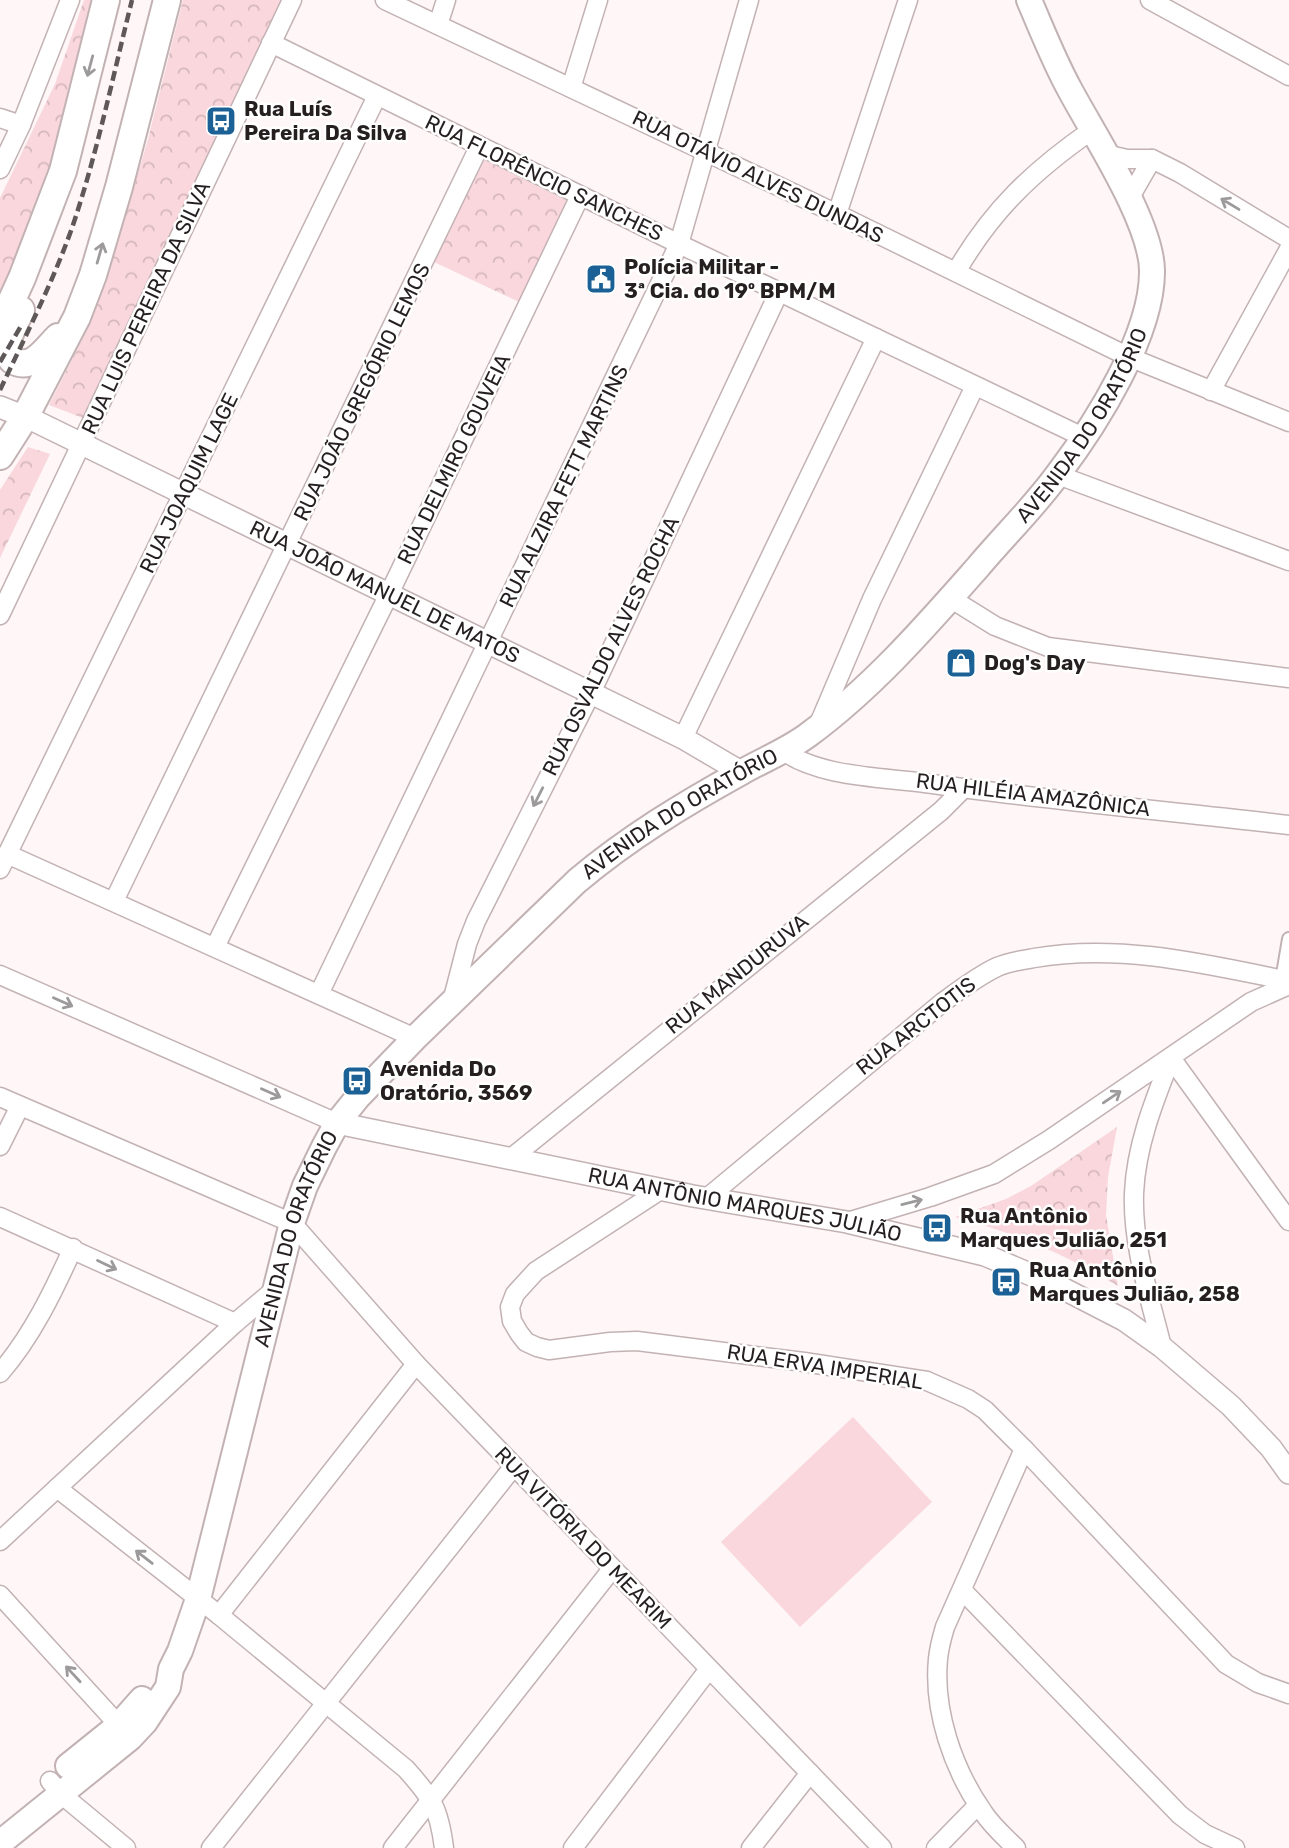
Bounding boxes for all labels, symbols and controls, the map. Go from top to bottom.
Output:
one-way arrow [83,54,96,77]
place label: Rua Luís Pereira Da Silva [244,96,407,145]
bus stop icon: Rua Luís Pereira Da Silva [204,104,238,138]
street label: RUA OTÁVIO ALVES DUNDAS [629,105,888,248]
street label: RUA FLORÊNCIO SANCHES [421,109,667,246]
street label: RUA LUIS PEREIRA DA SILVA [76,177,215,438]
one-way arrow [1221,197,1241,211]
one-way arrow [94,242,107,264]
place label: Polícia Militar - 3ª Cia. do 19º BPM/M [624,254,836,303]
street label: RUA JOÃO GREGÓRIO LEMOS [288,259,435,525]
public building icon: Polícia Militar - 3ª Cia. do 19º BPM/M [584,262,618,296]
street label: AVENIDA DO ORATÓRIO [1010,324,1152,528]
street label: RUA DELMIRO GOUVEIA [392,350,515,568]
street label: RUA ALZIRA FETT MARTINS [494,360,633,611]
street label: RUA JOAQUIM LAGE [134,389,243,577]
street label: RUA OSVALDO ALVES ROCHA [537,512,684,779]
street label: RUA JOÃO MANUEL DE MATOS [246,515,524,668]
shop icon: Dog's Day [944,646,978,680]
place label: Dog's Day [984,650,1086,675]
street label: AVENIDA DO ORATÓRIO [576,743,782,884]
street label: RUA HILÉIA AMAZÔNICA [915,768,1152,821]
one-way arrow [531,787,545,807]
street label: RUA MANDURUVA [660,908,813,1039]
street label: RUA ARCTOTIS [851,971,980,1080]
one-way arrow [51,996,73,1009]
place label: Avenida Do Oratório, 3569 [380,1056,532,1105]
bus stop icon: Avenida Do Oratório, 3569 [340,1064,374,1098]
one-way arrow [260,1087,281,1100]
one-way arrow [1102,1090,1121,1105]
street label: AVENIDA DO ORATÓRIO [248,1126,343,1349]
street label: RUA ANTÔNIO MARQUES JULIÃO [586,1162,904,1247]
one-way arrow [900,1195,923,1208]
place label: Rua Antônio Marques Julião, 251 [960,1203,1167,1252]
bus stop icon: Rua Antônio Marques Julião, 251 [920,1211,954,1245]
place label: Rua Antônio Marques Julião, 258 [1029,1257,1240,1306]
one-way arrow [96,1259,117,1272]
bus stop icon: Rua Antônio Marques Julião, 258 [989,1265,1023,1299]
street label: RUA ERVA IMPERIAL [725,1339,925,1394]
street label: RUA VITÓRIA DO MEARIM [490,1441,677,1634]
one-way arrow [136,1549,154,1564]
one-way arrow [65,1665,81,1683]

